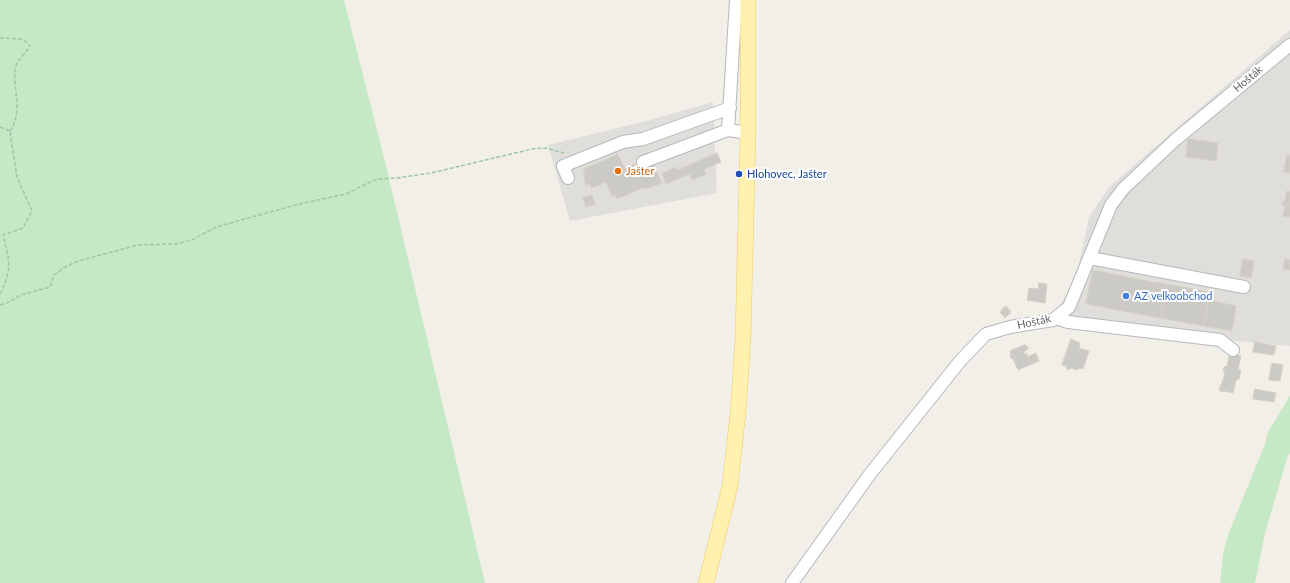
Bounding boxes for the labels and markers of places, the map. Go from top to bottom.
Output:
place label: Jašter [626,164,654,178]
marker: Jašter [613,166,623,176]
place label: Hlohovec, Jašter [747,167,827,181]
marker: Hlohovec, Jašter [734,169,744,179]
place label: AZ velkoobchod [1134,289,1213,303]
marker: AZ velkoobchod [1121,291,1131,301]

